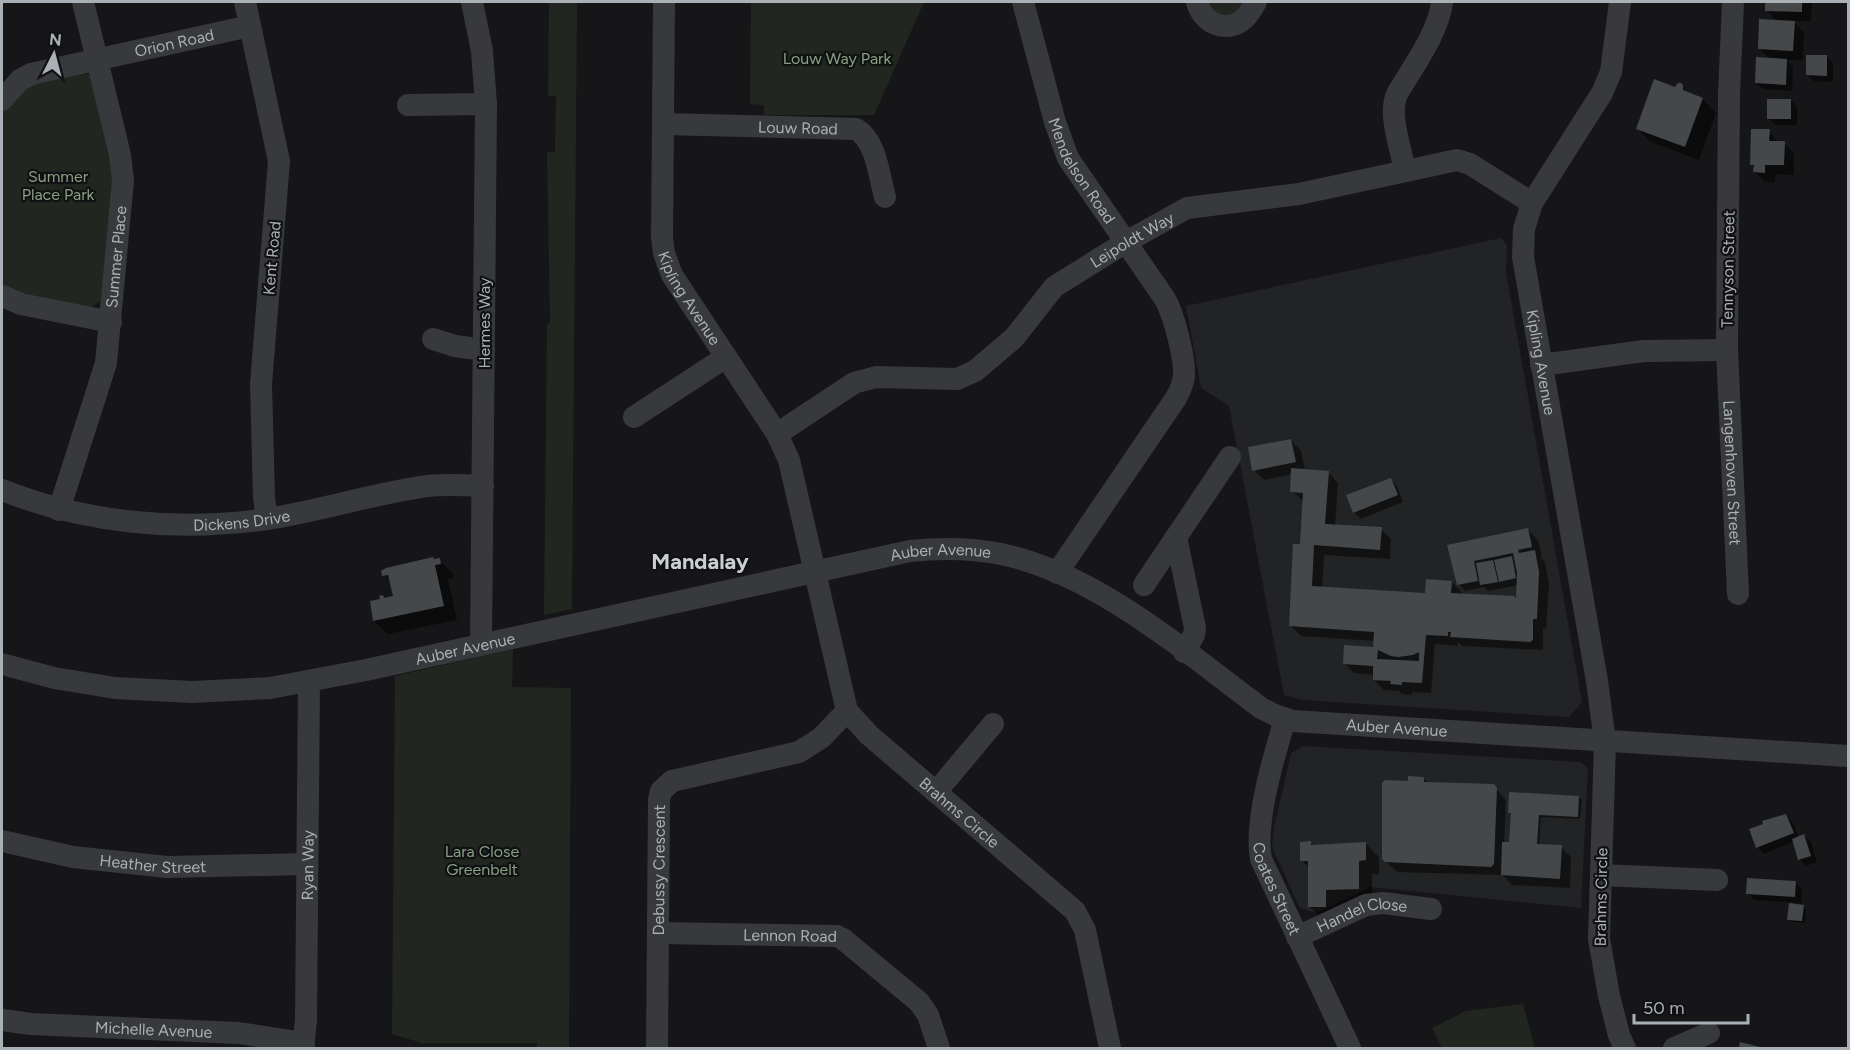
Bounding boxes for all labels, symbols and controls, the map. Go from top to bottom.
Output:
north arrow [24,24,84,84]
street label: Orion Road [133,25,216,61]
text: N [48,29,63,50]
park label: Louw Way Park [783,49,892,68]
street label: Mendelson Road [1045,115,1120,227]
street label: Louw Road [758,117,838,138]
park label: Summer Place Park [22,167,95,204]
street label: Summer Place [102,205,130,309]
street label: Leipoldt Way [1087,208,1178,272]
street label: Tennyson Street [1717,210,1739,328]
street label: Kent Road [259,220,285,296]
street label: Kipling Avenue [655,248,725,349]
street label: Hermes Way [475,277,494,369]
street label: Kipling Avenue [1523,308,1560,417]
street label: Langenhoven Street [1720,400,1745,546]
street label: Dickens Drive [193,506,292,534]
street label: Auber Avenue [888,539,993,565]
district label: Mandalay [651,548,749,575]
street label: Auber Avenue [414,628,517,668]
street label: Auber Avenue [1345,715,1448,740]
street label: Brahms Circle [916,773,1004,852]
street label: Debussy Crescent [648,804,668,936]
street label: Ryan Way [298,829,317,900]
park label: Lara Close Greenbelt [445,842,520,879]
street label: Coates Street [1250,842,1305,938]
street label: Brahms Circle [1591,847,1611,947]
street label: Heather Street [99,850,206,877]
street label: Handel Close [1313,893,1409,936]
street label: Lennon Road [743,925,837,945]
scale bar [1634,987,1748,1025]
text: 50 m [1643,997,1685,1019]
street label: Michelle Avenue [94,1017,213,1041]

